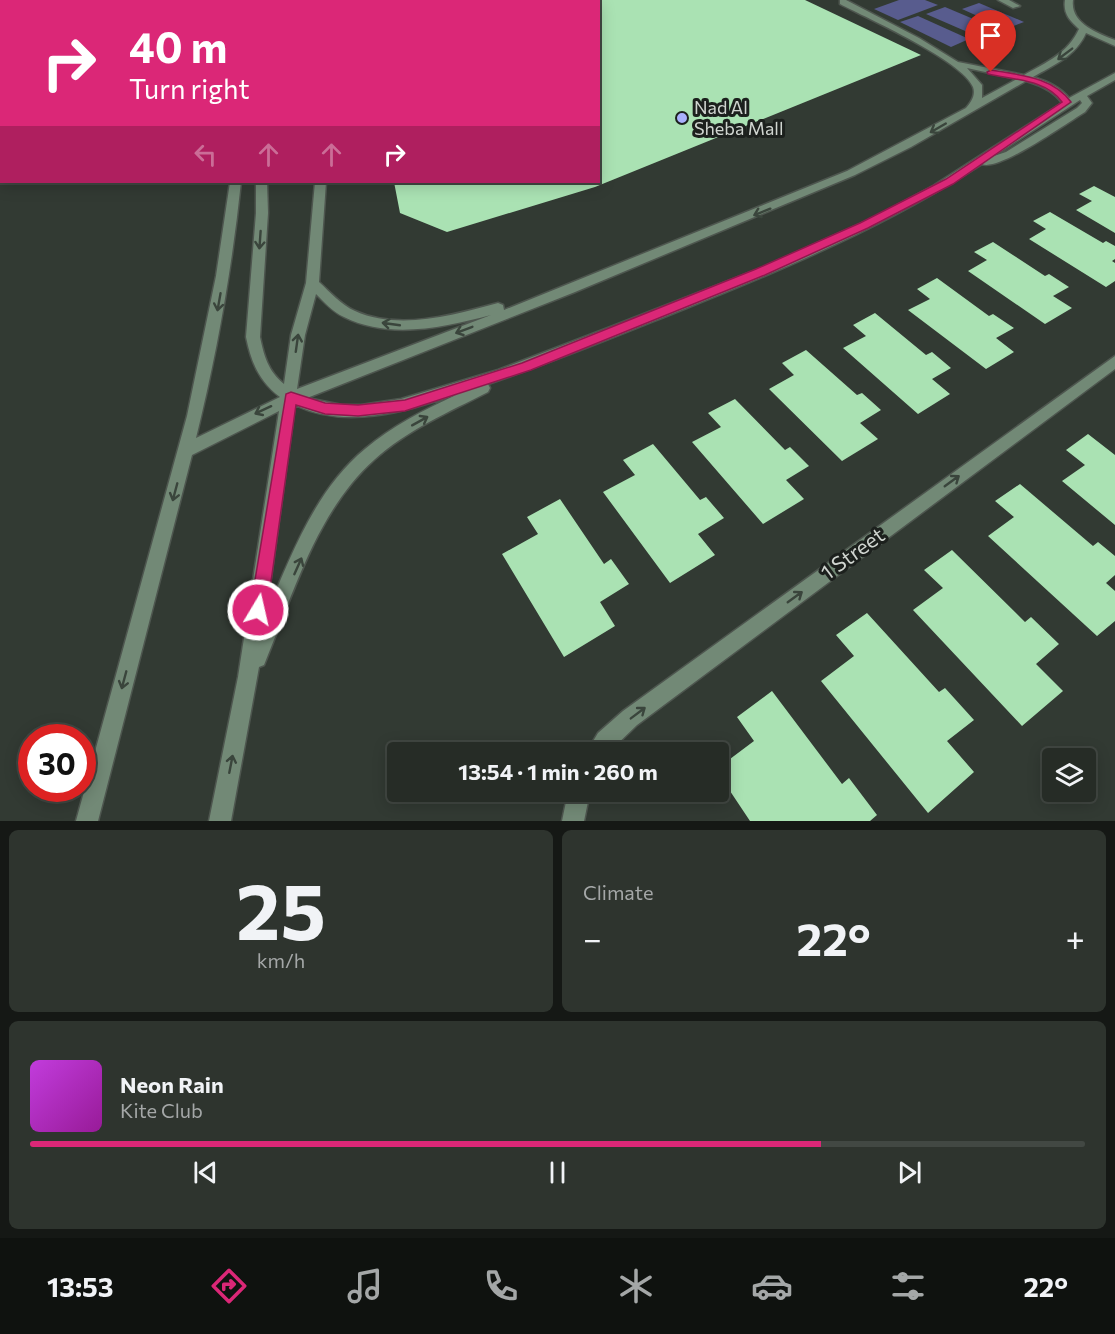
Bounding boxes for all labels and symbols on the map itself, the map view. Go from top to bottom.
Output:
pin [965,10,1016,72]
one-way arrow [1058,48,1074,60]
place label: Nad Al Sheba Mall [694,96,784,139]
marker: Nad Al Sheba Mall [675,111,689,125]
one-way arrow [930,122,947,134]
one-way arrow [753,207,772,218]
one-way arrow [254,229,265,249]
one-way arrow [213,292,224,311]
one-way arrow [381,318,401,329]
one-way arrow [455,325,473,336]
one-way arrow [292,333,303,353]
one-way arrow [255,405,273,417]
one-way arrow [411,415,428,427]
one-way arrow [943,475,959,487]
one-way arrow [169,482,180,501]
street label: 1 Street [816,521,889,584]
one-way arrow [292,558,304,576]
position arrow [226,578,290,642]
one-way arrow [786,591,802,603]
one-way arrow [118,670,130,689]
one-way arrow [629,706,645,719]
speed limit sign: 30 [18,724,96,802]
one-way arrow [226,754,237,774]

